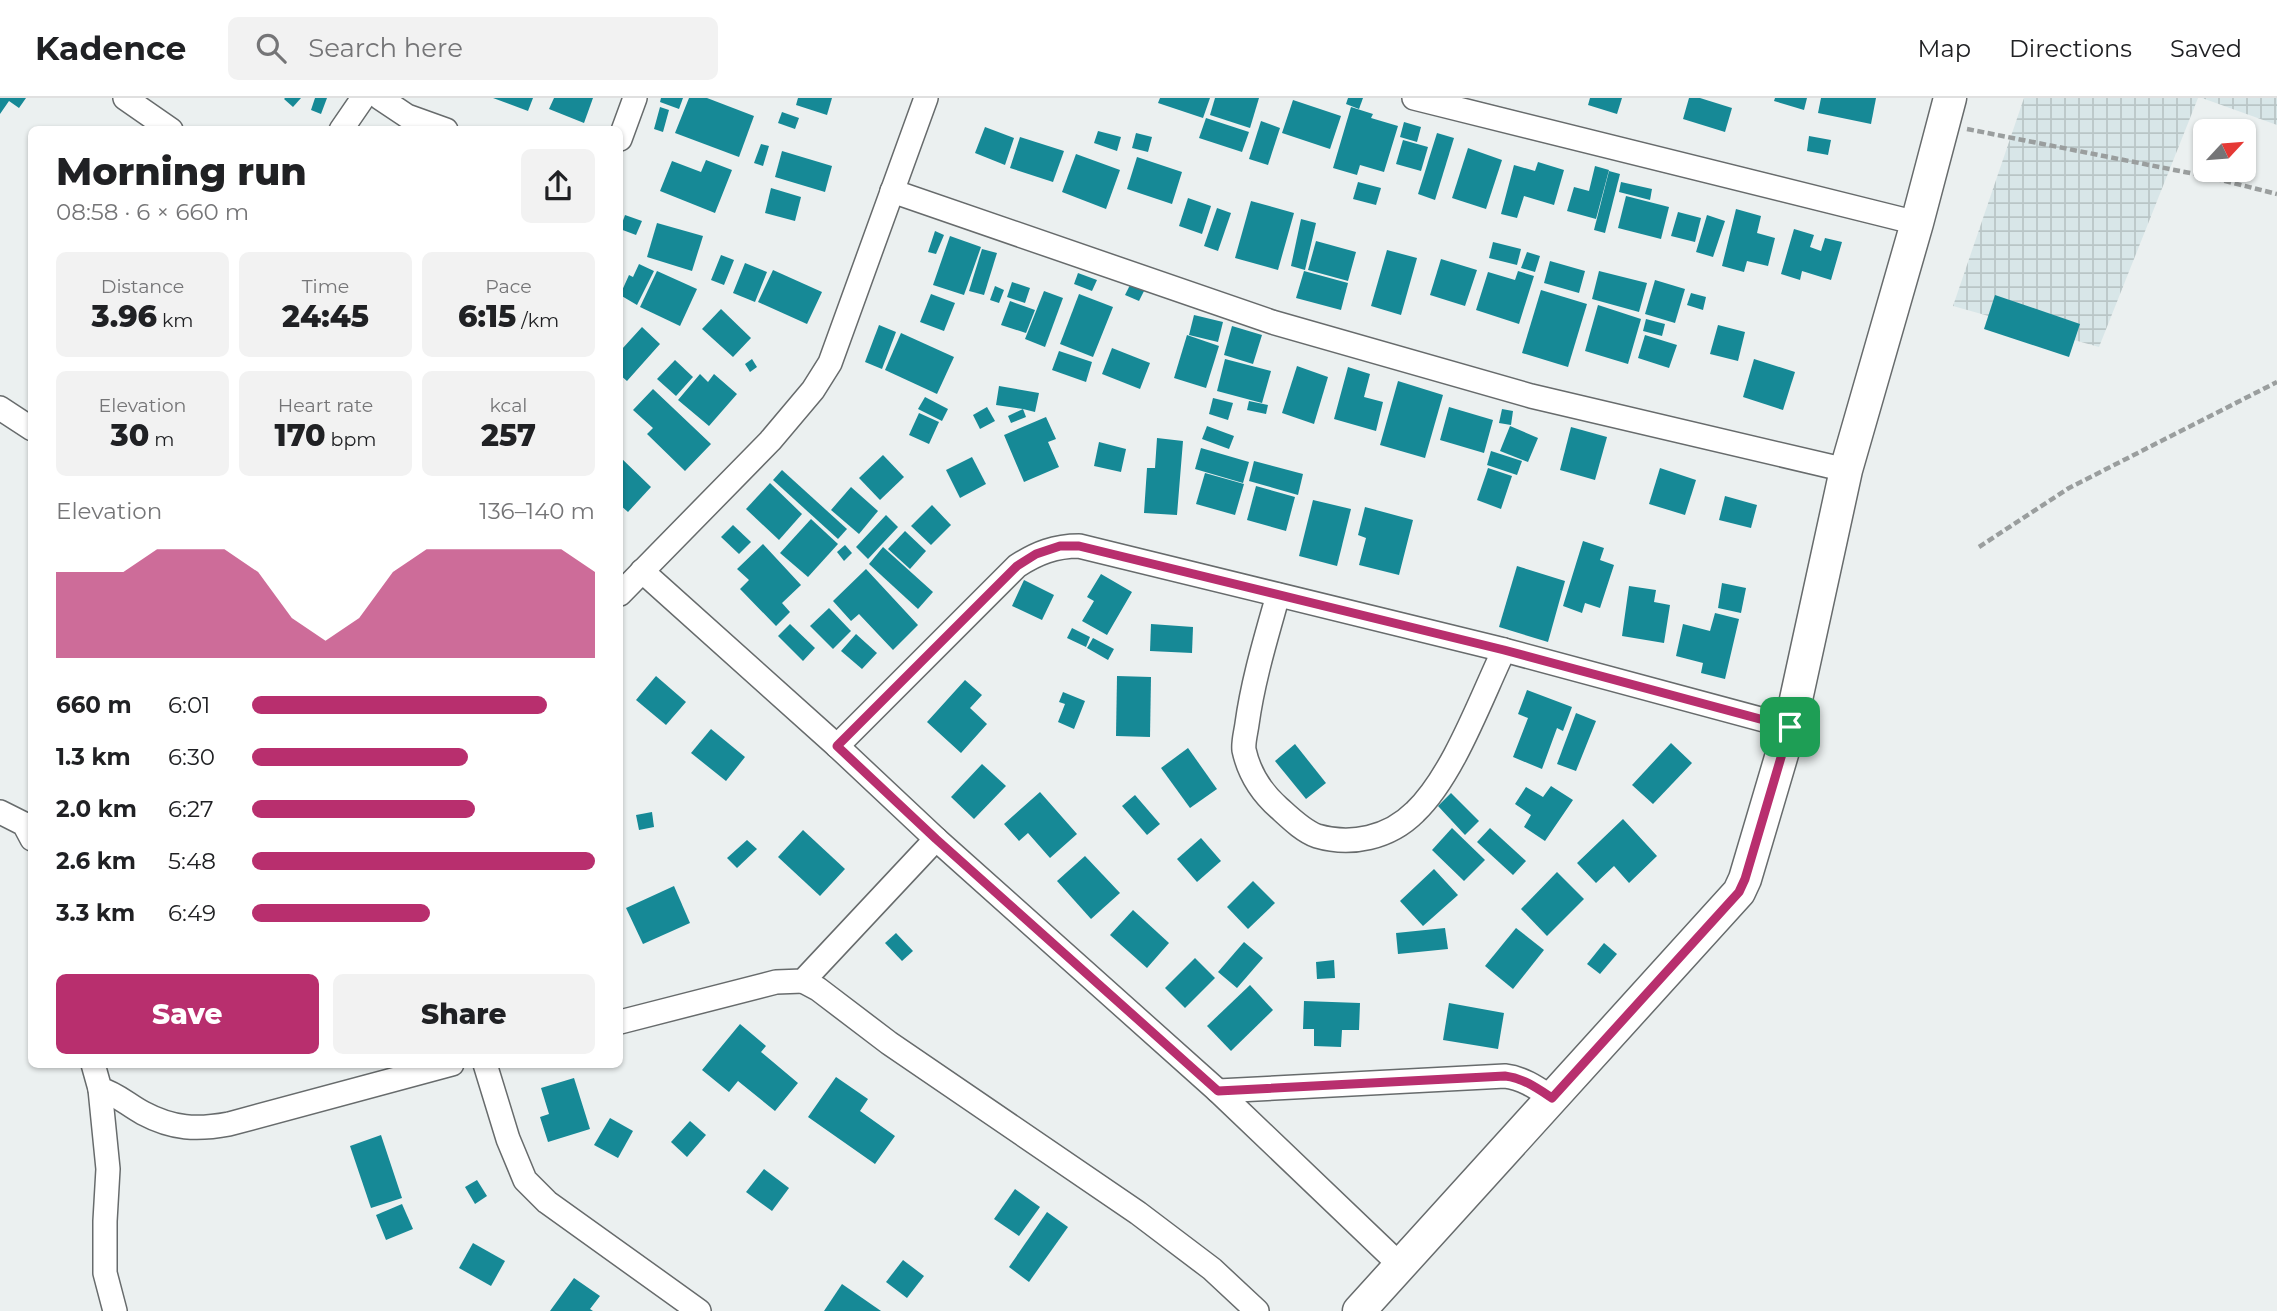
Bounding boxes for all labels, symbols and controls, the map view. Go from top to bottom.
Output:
search box [228,17,718,80]
text: Kadence [35,28,186,68]
icon: search [252,29,290,67]
text: Search here [308,32,463,64]
text: Map [1918,34,1971,63]
text: Directions [2009,34,2132,63]
text: Saved [2170,34,2242,63]
north arrow [2193,119,2256,182]
map controls [2193,119,2256,182]
text: Morning run [56,148,307,195]
button: share [521,149,595,223]
text: 08:58 · 6 × 660 m [56,198,249,226]
text: Distance [101,275,184,298]
text: Time [302,275,349,298]
text: Pace [485,275,532,298]
text: 3.96 [92,298,157,335]
text: 24:45 [282,298,369,335]
text: 6:15 [458,298,516,335]
text: km [157,309,193,332]
text: /km [516,309,559,332]
text: Elevation [99,394,186,417]
text: Heart rate [278,394,373,417]
text: kcal [490,394,527,417]
text: 30 [111,417,149,454]
text: 170 [275,417,326,454]
text: 257 [481,417,536,454]
text: m [149,428,174,451]
text: bpm [326,428,376,451]
text: Elevation [56,497,162,525]
text: 136–140 m [479,497,595,525]
text: 660 m [56,691,132,719]
text: 6:01 [168,691,210,719]
pin [1760,697,1820,757]
icon: arrive [1771,708,1809,746]
text: 1.3 km [56,743,131,771]
text: 6:30 [168,743,215,771]
text: 2.0 km [56,795,137,823]
text: 6:27 [168,795,213,823]
text: 2.6 km [56,847,136,875]
text: 5:48 [168,847,216,875]
text: 3.3 km [56,899,135,927]
text: 6:49 [168,899,216,927]
button: Save [56,974,319,1054]
button: Share [333,974,595,1054]

